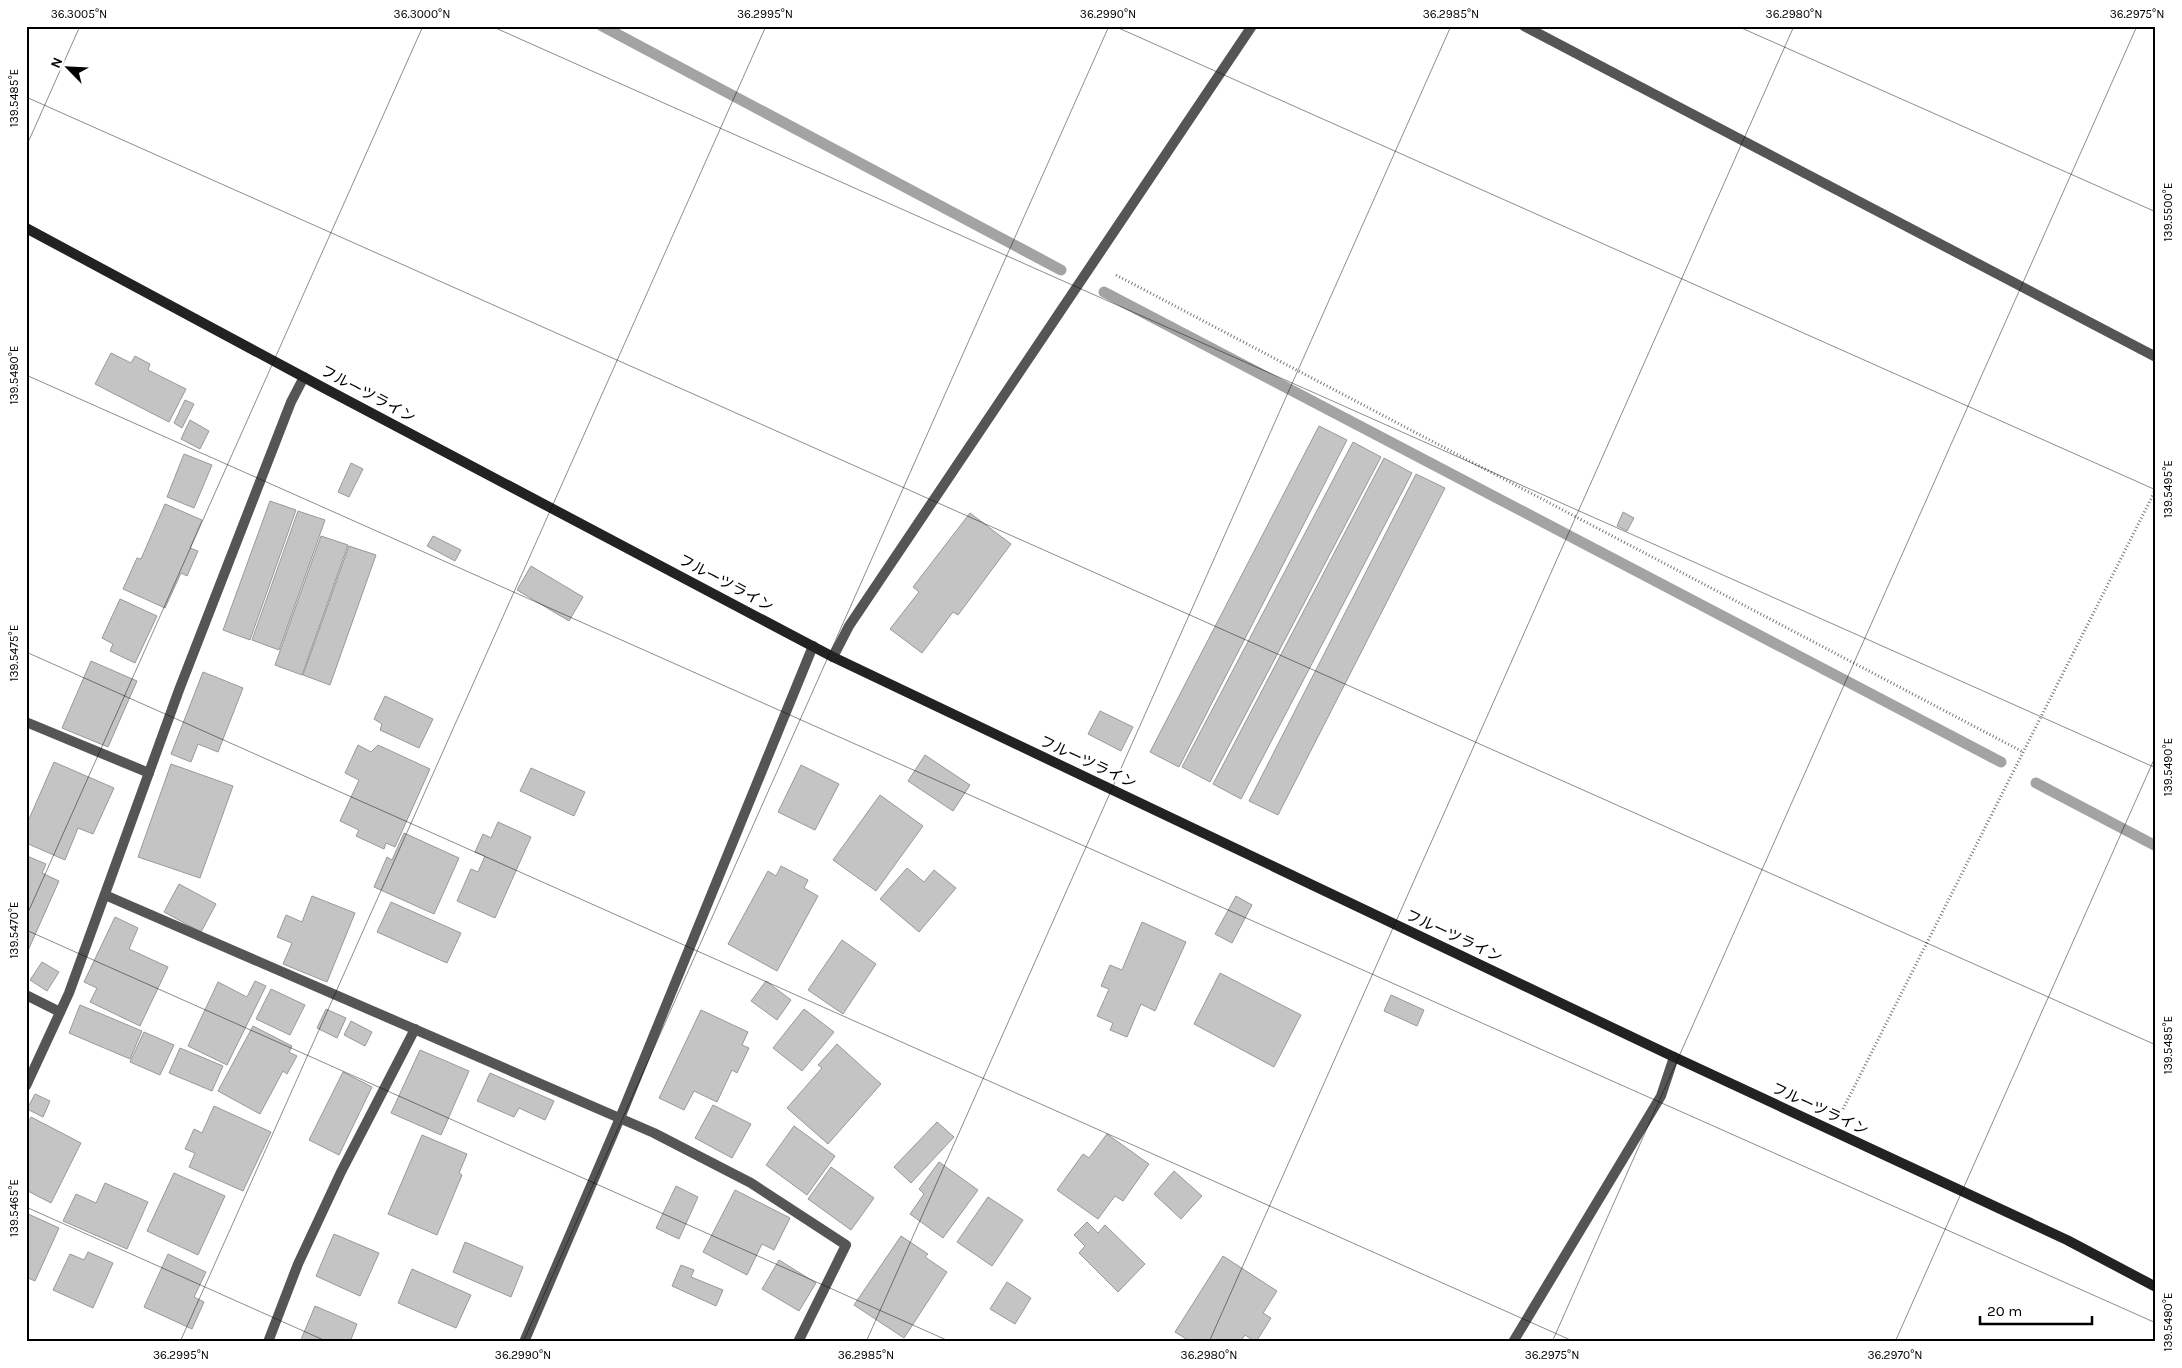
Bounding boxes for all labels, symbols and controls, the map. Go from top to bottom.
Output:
text: 36.3005°N [51,7,107,21]
text: 36.3000°N [394,7,450,21]
text: 36.2995°N [737,7,793,21]
text: 36.2990°N [1080,7,1136,21]
text: 36.2985°N [1423,7,1479,21]
text: 36.2980°N [1766,7,1822,21]
text: 36.2975°N [2110,7,2164,21]
north arrow [42,42,92,92]
text: N [47,55,66,71]
text: 139.5485°E [7,69,21,127]
text: 139.5500°E [2161,183,2175,241]
text: 139.5480°E [7,346,21,404]
street label: フルーツライン [318,361,418,427]
text: 139.5495°E [2161,460,2175,518]
street label: フルーツライン [676,550,776,616]
text: 139.5475°E [7,625,21,681]
street label: フルーツライン [1037,732,1139,792]
text: 139.5490°E [2161,738,2175,796]
text: 139.5470°E [7,901,21,959]
street label: フルーツライン [1403,906,1505,966]
text: 139.5485°E [2161,1016,2175,1074]
street label: フルーツライン [1769,1079,1871,1139]
text: 139.5465°E [7,1179,21,1237]
scale bar [1980,1293,2092,1325]
text: 139.5480°E [2161,1293,2175,1351]
text: 20 m [1987,1302,2022,1320]
text: 36.2995°N [153,1348,209,1362]
text: 36.2990°N [495,1348,551,1362]
text: 36.2985°N [838,1348,894,1362]
text: 36.2980°N [1181,1348,1237,1362]
text: 36.2975°N [1525,1348,1579,1362]
text: 36.2970°N [1867,1348,1923,1362]

